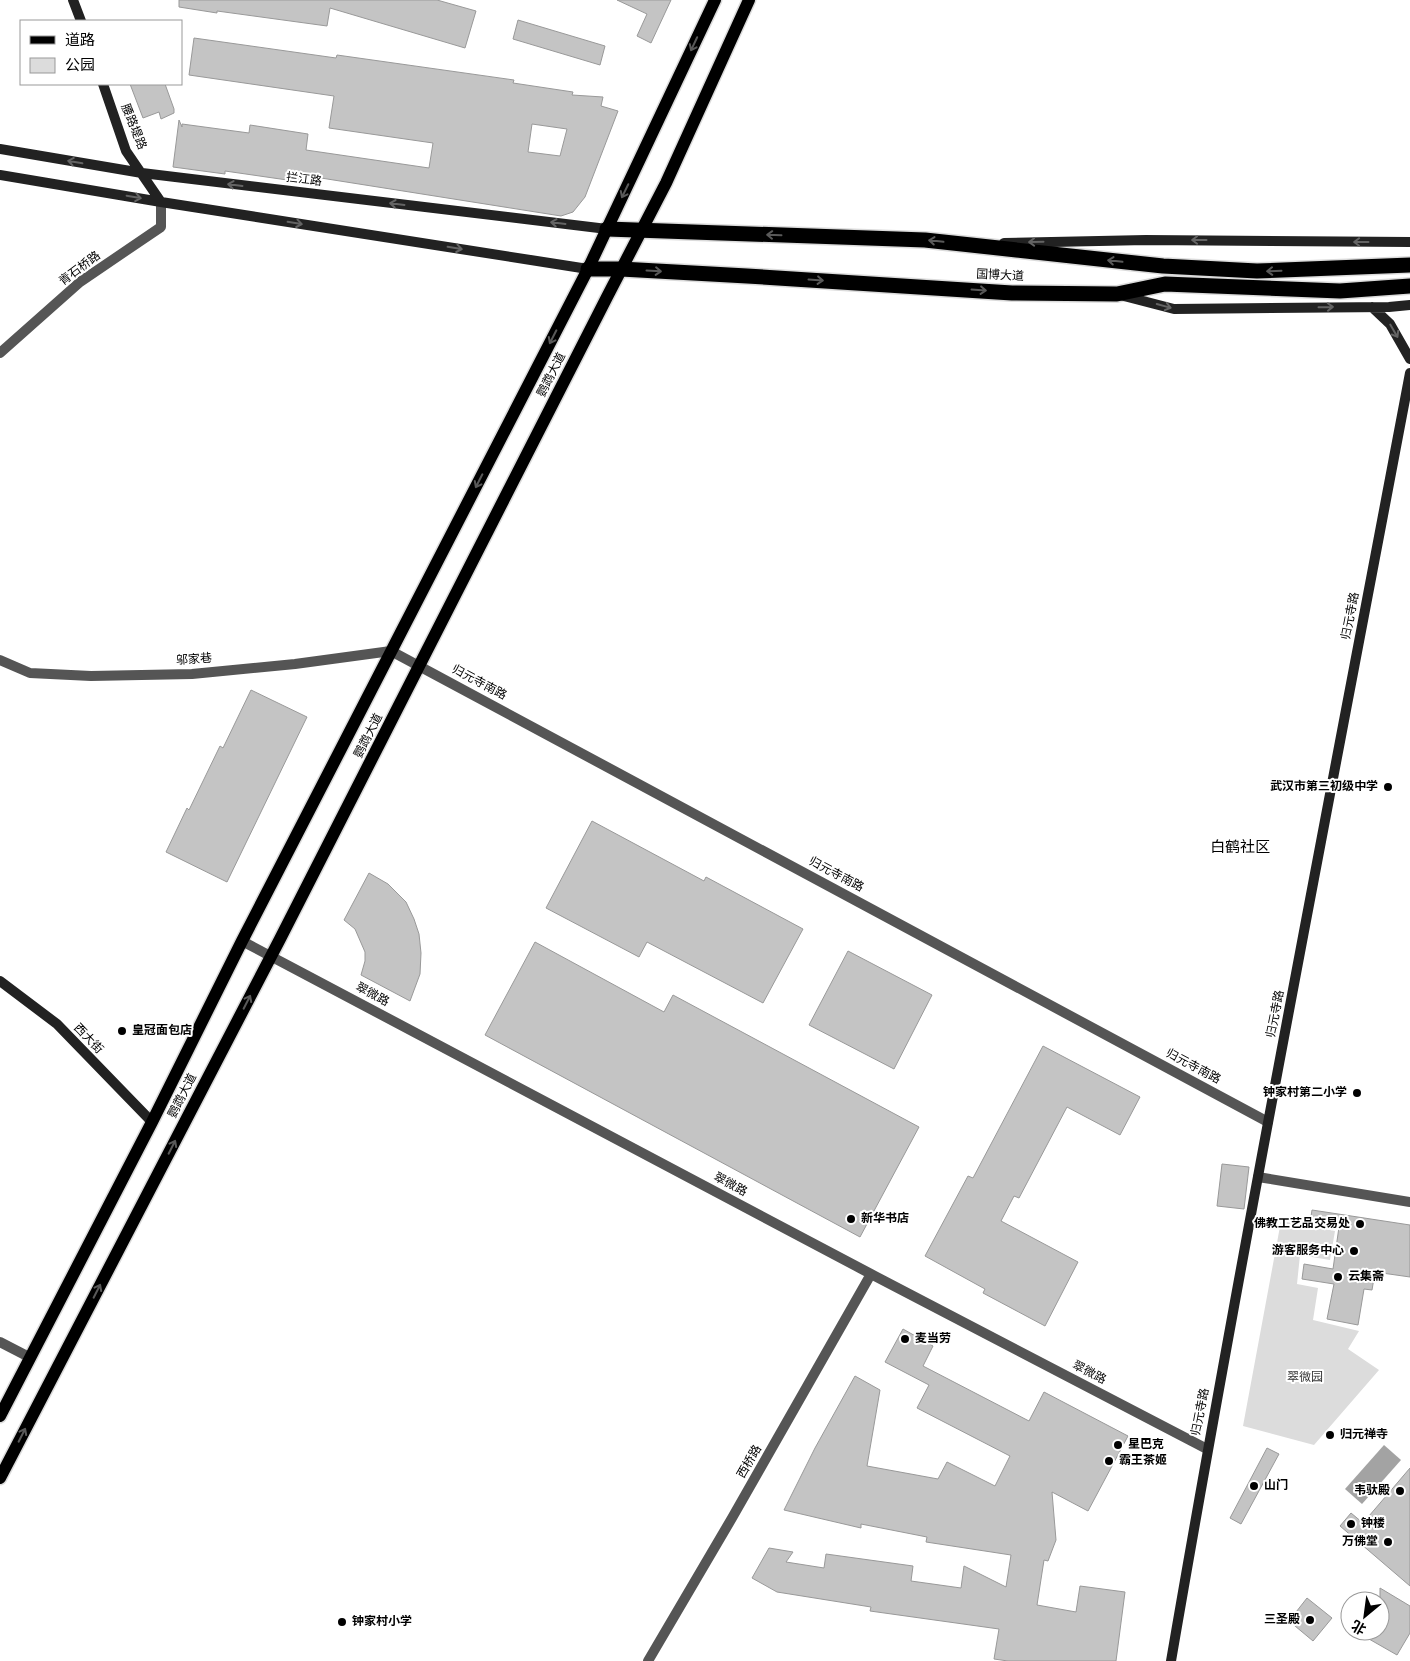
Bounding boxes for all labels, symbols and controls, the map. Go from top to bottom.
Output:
legend [20,20,182,85]
text: 道路 [65,32,95,51]
one-way arrow [689,36,699,51]
text: 公园 [65,57,95,76]
street label: 腰路堤路 [117,102,149,152]
one-way arrow [67,157,83,167]
street label: 拦江路 [285,170,323,190]
one-way arrow [228,180,244,190]
one-way arrow [620,183,629,198]
one-way arrow [126,193,142,203]
one-way arrow [389,199,405,209]
one-way arrow [286,218,302,228]
one-way arrow [550,218,566,228]
one-way arrow [766,230,782,240]
one-way arrow [1191,235,1208,245]
one-way arrow [928,236,944,246]
one-way arrow [1029,237,1045,247]
one-way arrow [1354,237,1370,247]
one-way arrow [447,244,463,254]
street label: 青石桥路 [56,248,104,290]
one-way arrow [1107,256,1123,266]
one-way arrow [646,266,662,275]
one-way arrow [1266,266,1282,276]
street label: 国博大道 [976,267,1024,285]
one-way arrow [808,276,824,285]
one-way arrow [970,286,986,295]
one-way arrow [1155,302,1171,311]
one-way arrow [1318,302,1334,312]
one-way arrow [1389,323,1399,338]
one-way arrow [548,329,557,344]
street label: 鹦鹉大道 [534,350,570,400]
one-way arrow [474,473,483,488]
street label: 归元寺路 [1339,591,1363,641]
street label: 邬家巷 [175,651,213,669]
street label: 归元寺南路 [449,662,509,704]
street label: 鹦鹉大道 [351,711,387,761]
place label: 武汉市第三初级中学 [1270,779,1378,795]
marker: 武汉市第三初级中学 [1382,781,1394,793]
district label: 白鹤社区 [1210,839,1270,858]
street label: 归元寺南路 [806,854,866,896]
street label: 翠微路 [352,979,392,1011]
street label: 归元寺路 [1264,989,1288,1039]
one-way arrow [242,995,252,1010]
street label: 西大街 [70,1020,106,1058]
place label: 皇冠面包店 [132,1023,192,1039]
marker: 皇冠面包店 [116,1025,128,1037]
street label: 归元寺南路 [1163,1046,1223,1088]
street label: 鹦鹉大道 [165,1071,201,1121]
place label: 钟家村第二小学 [1263,1085,1347,1101]
marker: 钟家村第二小学 [1351,1087,1363,1099]
one-way arrow [167,1139,177,1154]
street label: 翠微路 [710,1169,750,1201]
place label: 新华书店 [861,1211,909,1227]
marker: 新华书店 [845,1213,857,1225]
place label: 佛教工艺品交易处 [1254,1216,1350,1232]
marker: 佛教工艺品交易处 [1354,1218,1366,1230]
place label: 游客服务中心 [1272,1243,1344,1259]
marker: 游客服务中心 [1348,1245,1360,1257]
place label: 云集斋 [1348,1269,1384,1285]
marker: 云集斋 [1332,1271,1344,1283]
one-way arrow [93,1284,102,1299]
place label: 麦当劳 [915,1331,951,1347]
marker: 麦当劳 [899,1333,911,1345]
street label: 翠微路 [1069,1358,1109,1388]
park label: 翠微园 [1287,1370,1323,1386]
street label: 归元寺路 [1189,1387,1213,1437]
place label: 归元禅寺 [1340,1427,1388,1443]
one-way arrow [18,1428,27,1443]
marker: 归元禅寺 [1324,1429,1336,1441]
place label: 星巴克 [1128,1437,1164,1453]
marker: 星巴克 [1112,1439,1124,1451]
street label: 西桥路 [734,1442,766,1482]
place label: 霸王茶姬 [1119,1453,1167,1469]
marker: 霸王茶姬 [1103,1455,1115,1467]
place label: 山门 [1264,1478,1288,1494]
marker: 山门 [1248,1480,1260,1492]
place label: 韦驮殿 [1354,1483,1390,1499]
marker: 韦驮殿 [1394,1485,1406,1497]
place label: 钟楼 [1361,1516,1385,1532]
marker: 钟楼 [1345,1518,1357,1530]
place label: 万佛堂 [1342,1534,1378,1550]
marker: 万佛堂 [1382,1536,1394,1548]
north arrow [1340,1591,1390,1641]
place label: 三圣殿 [1264,1612,1300,1628]
place label: 钟家村小学 [352,1614,412,1630]
marker: 三圣殿 [1304,1614,1316,1626]
text: 北 [1349,1615,1370,1637]
marker: 钟家村小学 [336,1616,348,1628]

